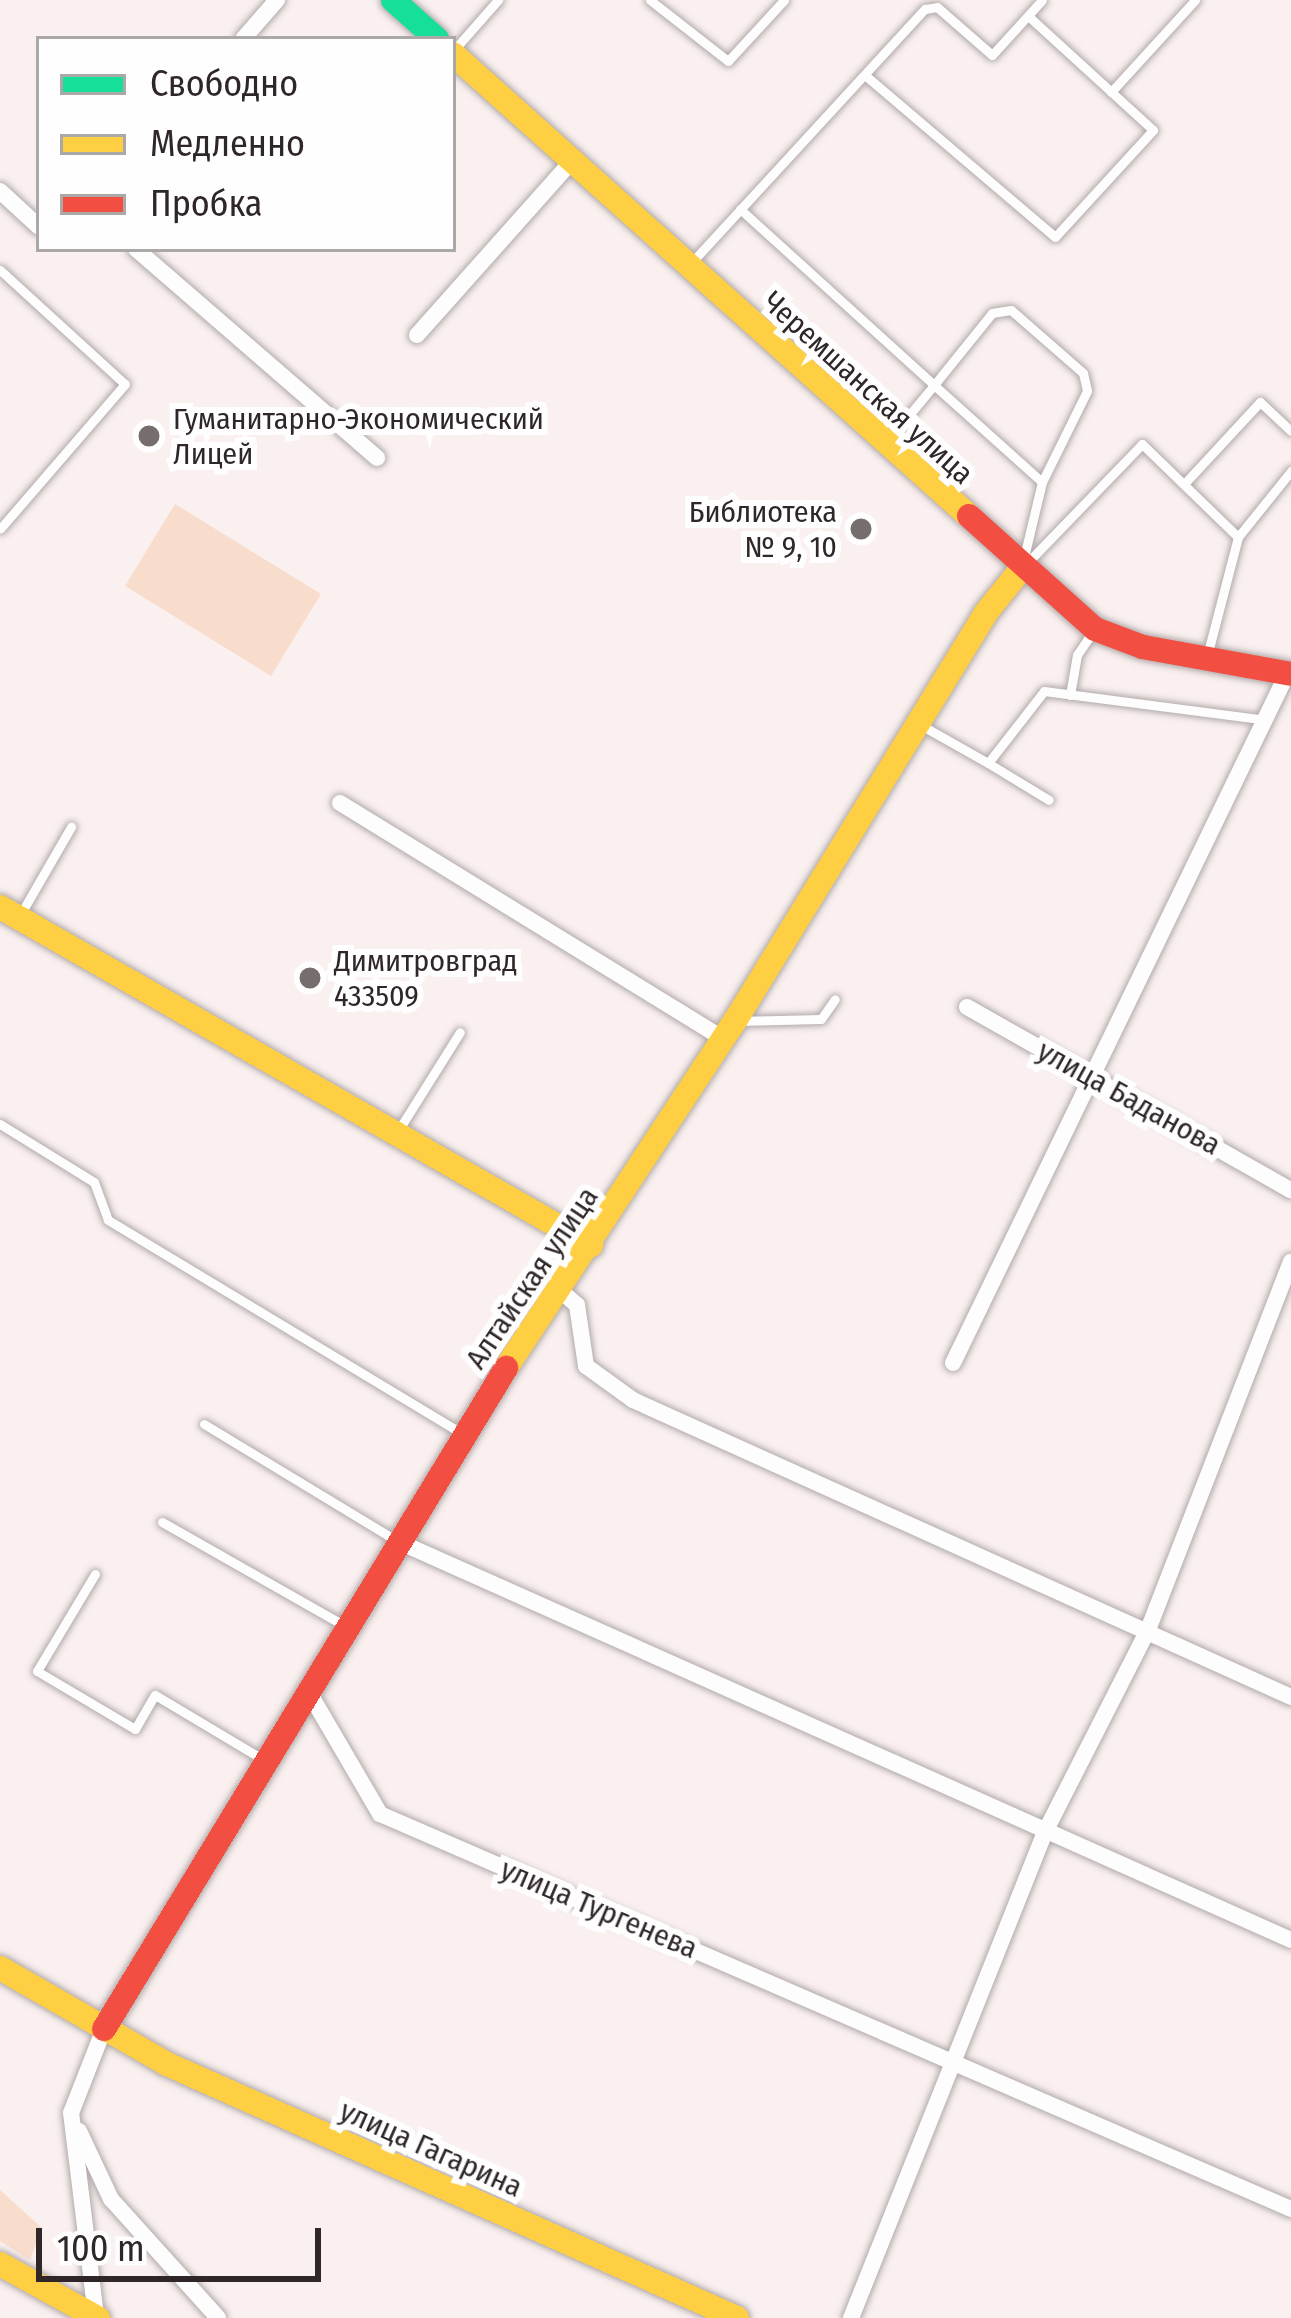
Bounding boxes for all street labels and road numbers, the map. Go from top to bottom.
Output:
street label: Черемшанская улица [755,284,981,492]
street label: улица Баданова [1031,1033,1227,1163]
street label: Алтайская улица [458,1180,606,1376]
street label: улица Тургенева [495,1851,703,1967]
street label: улица Гагарина [334,2093,528,2205]

